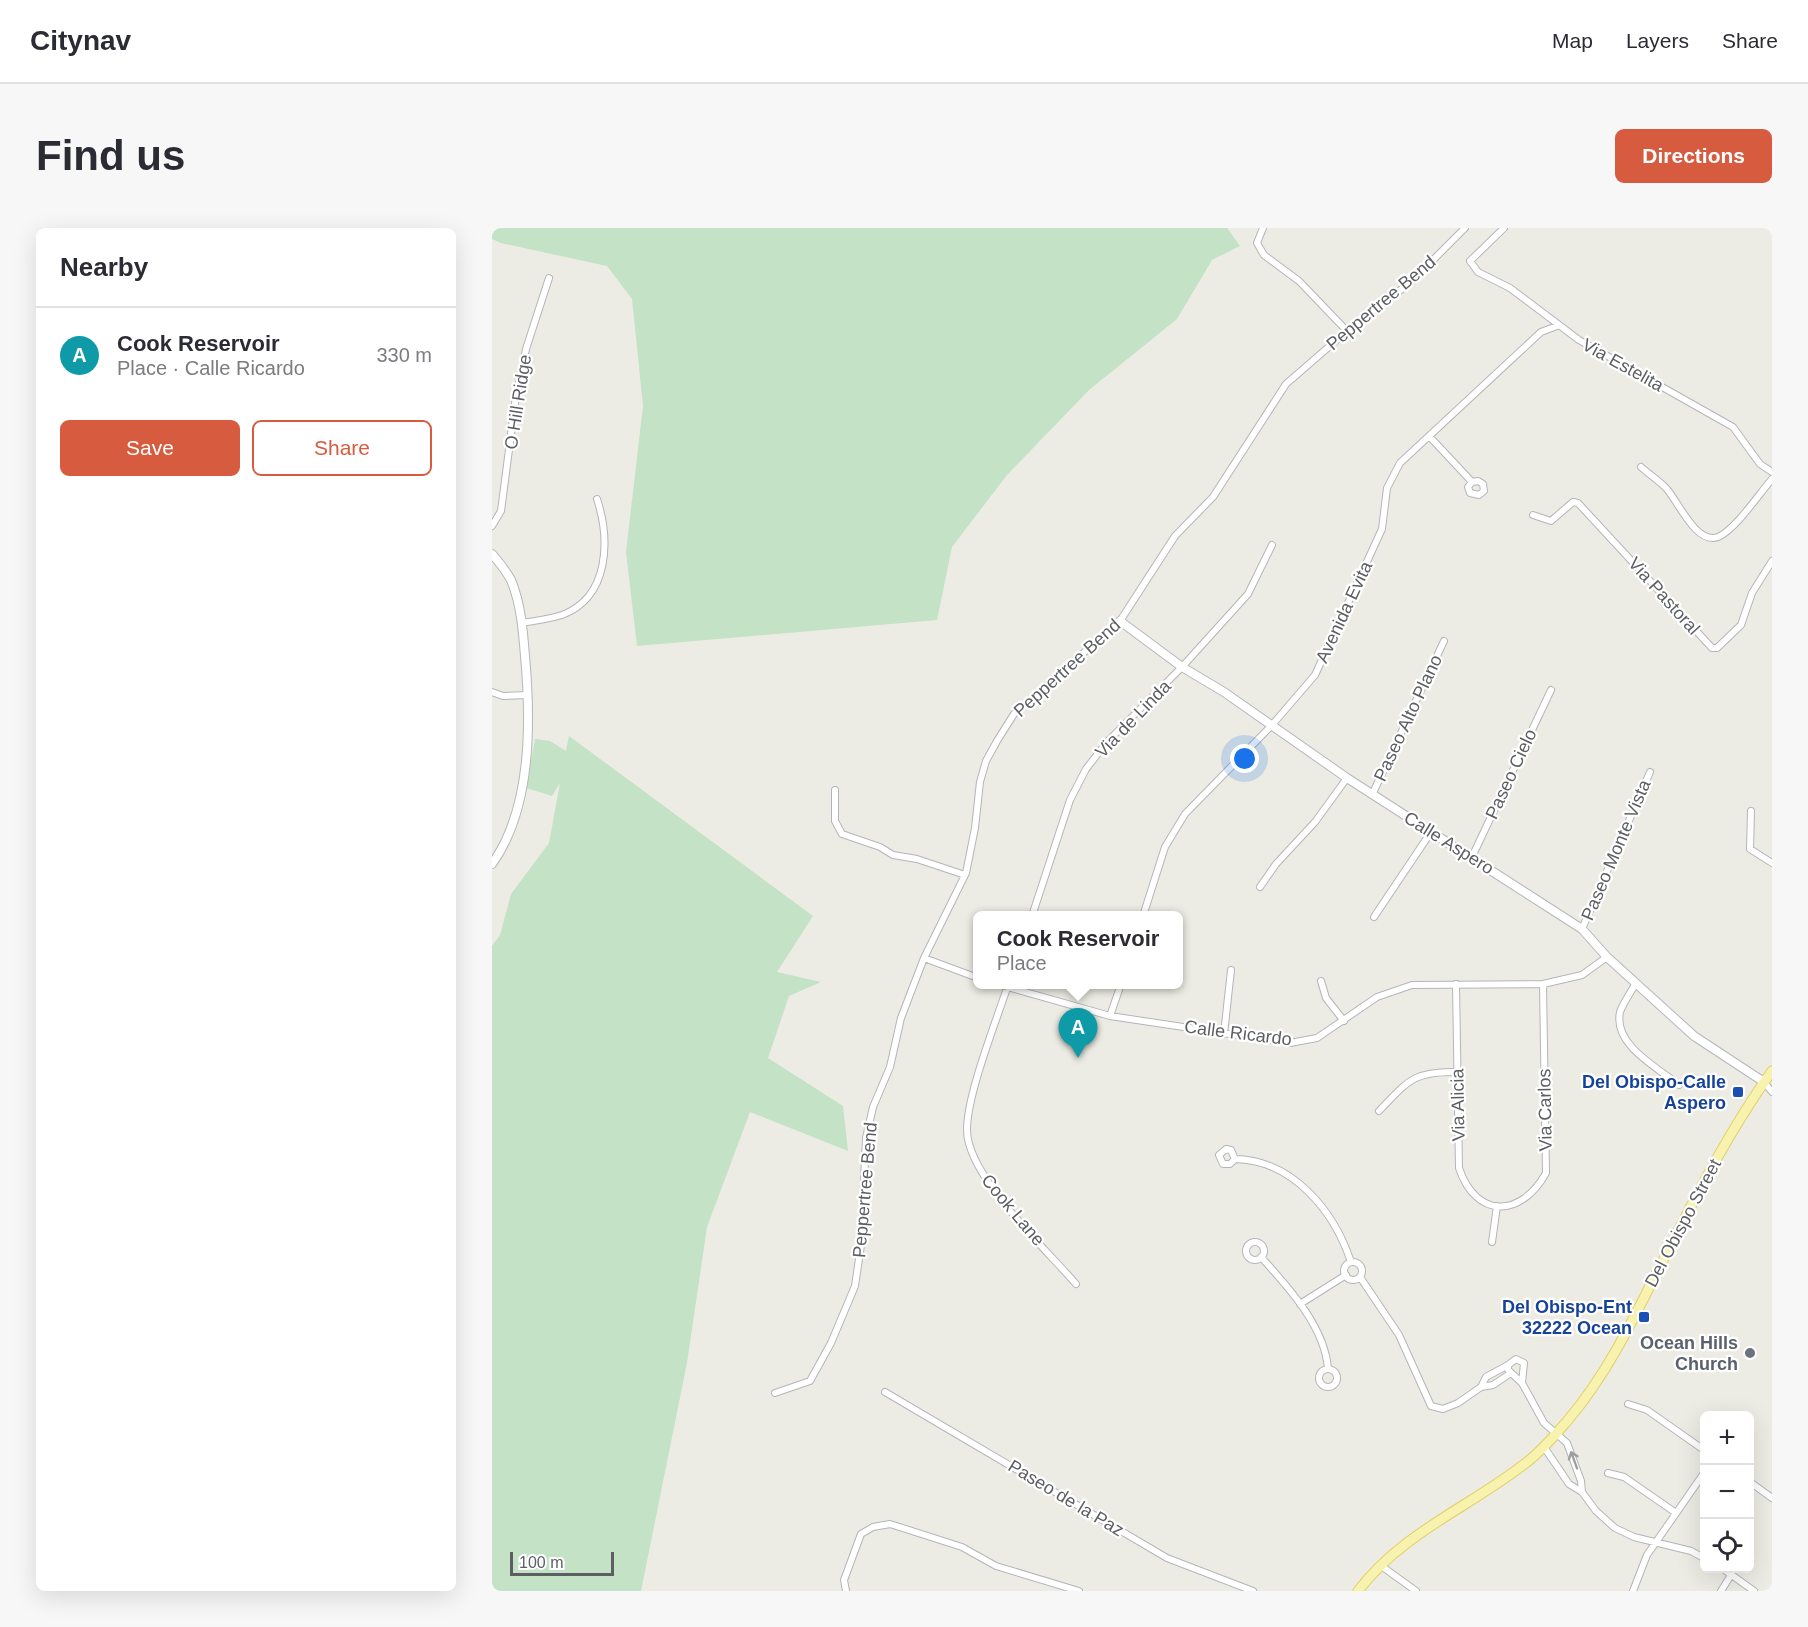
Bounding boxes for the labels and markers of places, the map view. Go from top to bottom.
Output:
pin: A [1058,1008,1098,1058]
place label: Del Obispo-Calle Aspero [1582,1072,1726,1113]
marker: Del Obispo-Calle Aspero [1731,1085,1745,1099]
place label: Del Obispo-Ent 32222 Ocean [1502,1297,1632,1338]
marker: Del Obispo-Ent 32222 Ocean [1637,1310,1651,1324]
place label: Ocean Hills Church [1640,1333,1738,1374]
marker: Ocean Hills Church [1743,1346,1757,1360]

